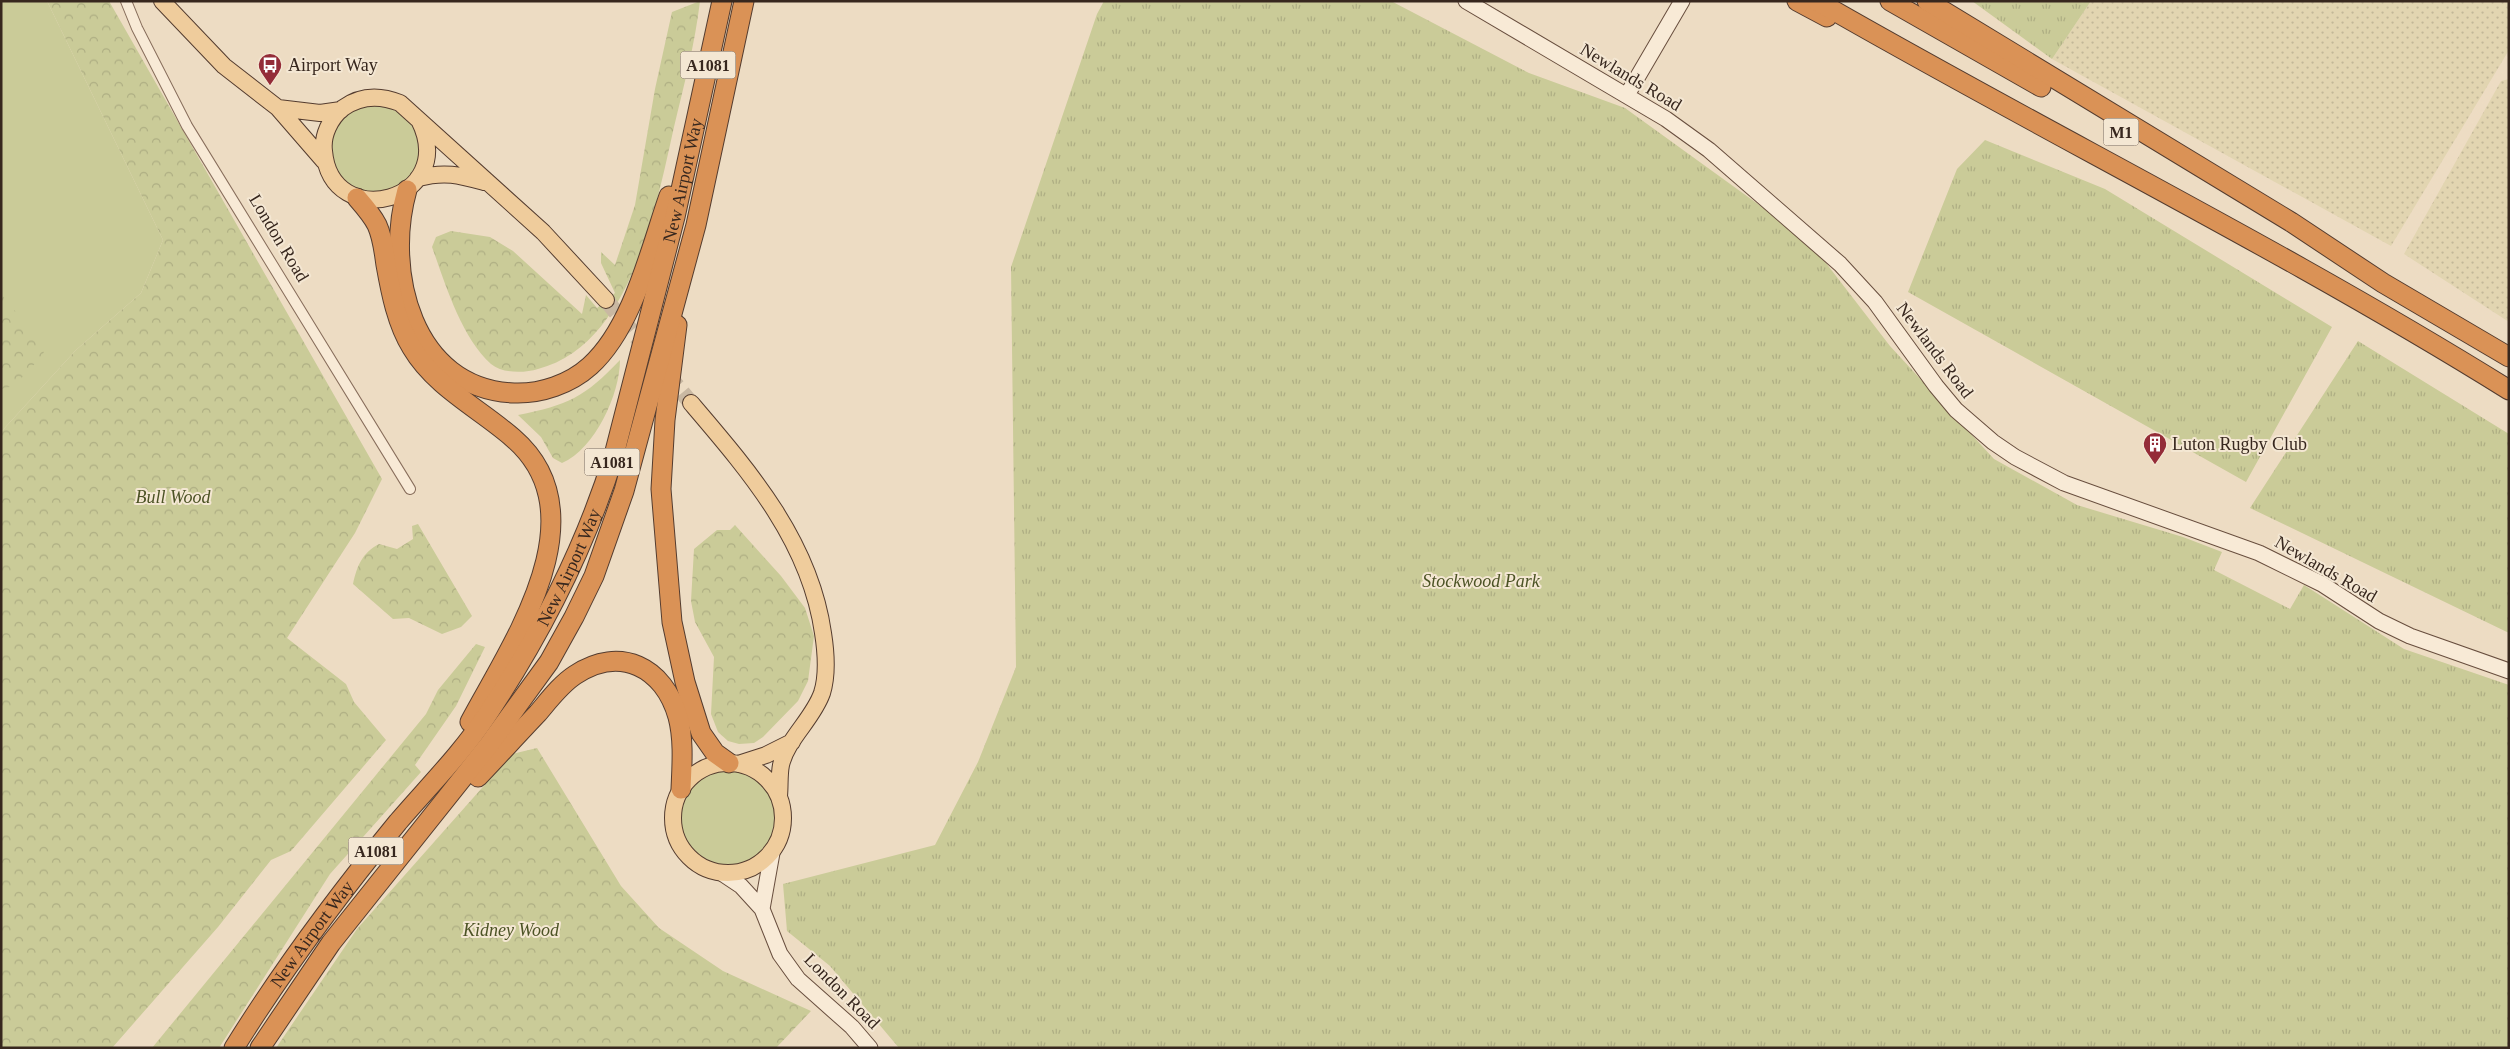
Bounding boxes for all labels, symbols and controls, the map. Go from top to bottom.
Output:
street label: Newlands Road [1577,39,1685,115]
bus stop icon: Airport Way [257,52,283,86]
road number: A1081 [680,52,736,78]
place label: Airport Way [288,55,378,75]
street label: New Airport Way [659,116,706,245]
road number: M1 [2104,118,2138,146]
street label: London Road [245,191,313,285]
street label: Newlands Road [1893,298,1977,402]
building icon: Luton Rugby Club [2142,431,2168,465]
place label: Luton Rugby Club [2172,434,2307,454]
road number: A1081 [584,448,640,476]
park label: Bull Wood [136,487,211,507]
street label: New Airport Way [533,506,604,629]
street label: Newlands Road [2271,532,2381,606]
park label: Stockwood Park [1422,571,1541,591]
road number: A1081 [348,838,404,864]
street label: New Airport Way [266,877,357,991]
park label: Kidney Wood [462,920,560,940]
street label: London Road [800,949,884,1033]

